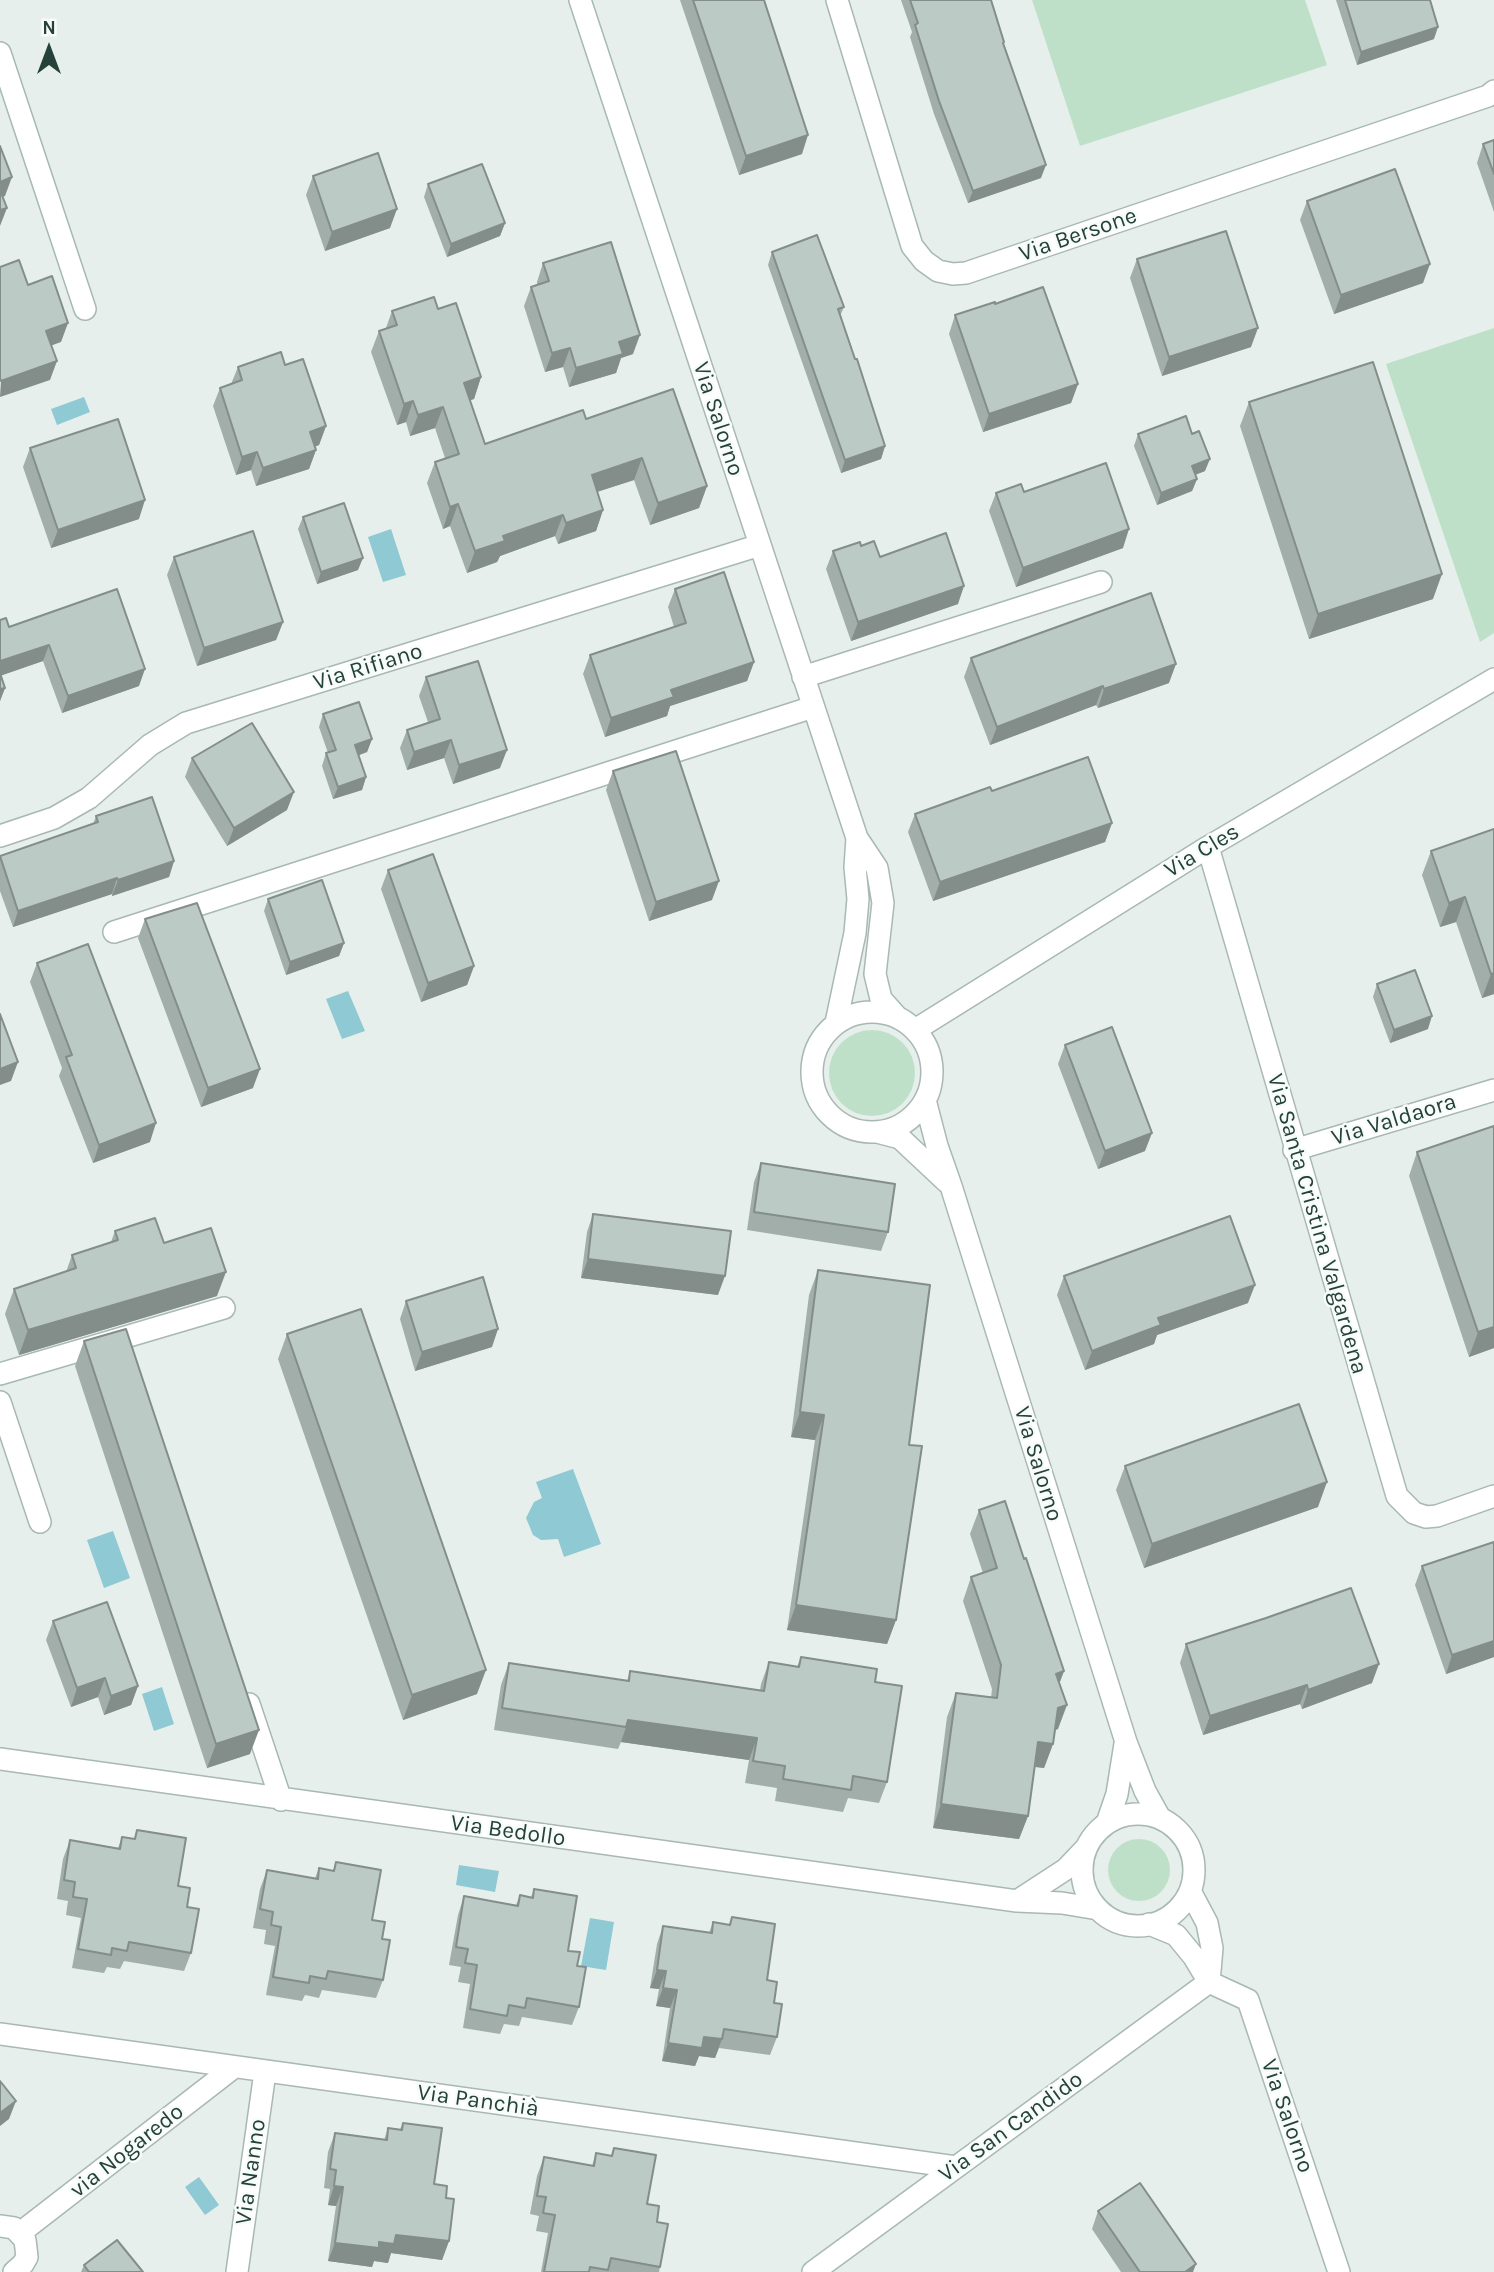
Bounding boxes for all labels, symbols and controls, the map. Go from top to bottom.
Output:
north arrow [14,14,84,84]
text: N [42,17,56,39]
street label: Via Bersone [1016,202,1140,268]
street label: Via Salorno [687,359,749,479]
street label: Via Rifiano [310,637,426,697]
street label: Via Cles [1160,818,1244,884]
street label: Via Santa Cristina Valgardena [1261,1071,1373,1377]
street label: Via Valdaora [1328,1088,1460,1152]
street label: Via Salorno [1008,1403,1068,1525]
street label: Via Bedollo [449,1809,567,1853]
street label: Via Salorno [1255,2056,1319,2176]
street label: Via San Candido [934,2066,1088,2188]
street label: Via Panchià [415,2079,541,2123]
street label: via Nogaredo [65,2098,189,2204]
street label: Via Nanno [230,2117,272,2227]

